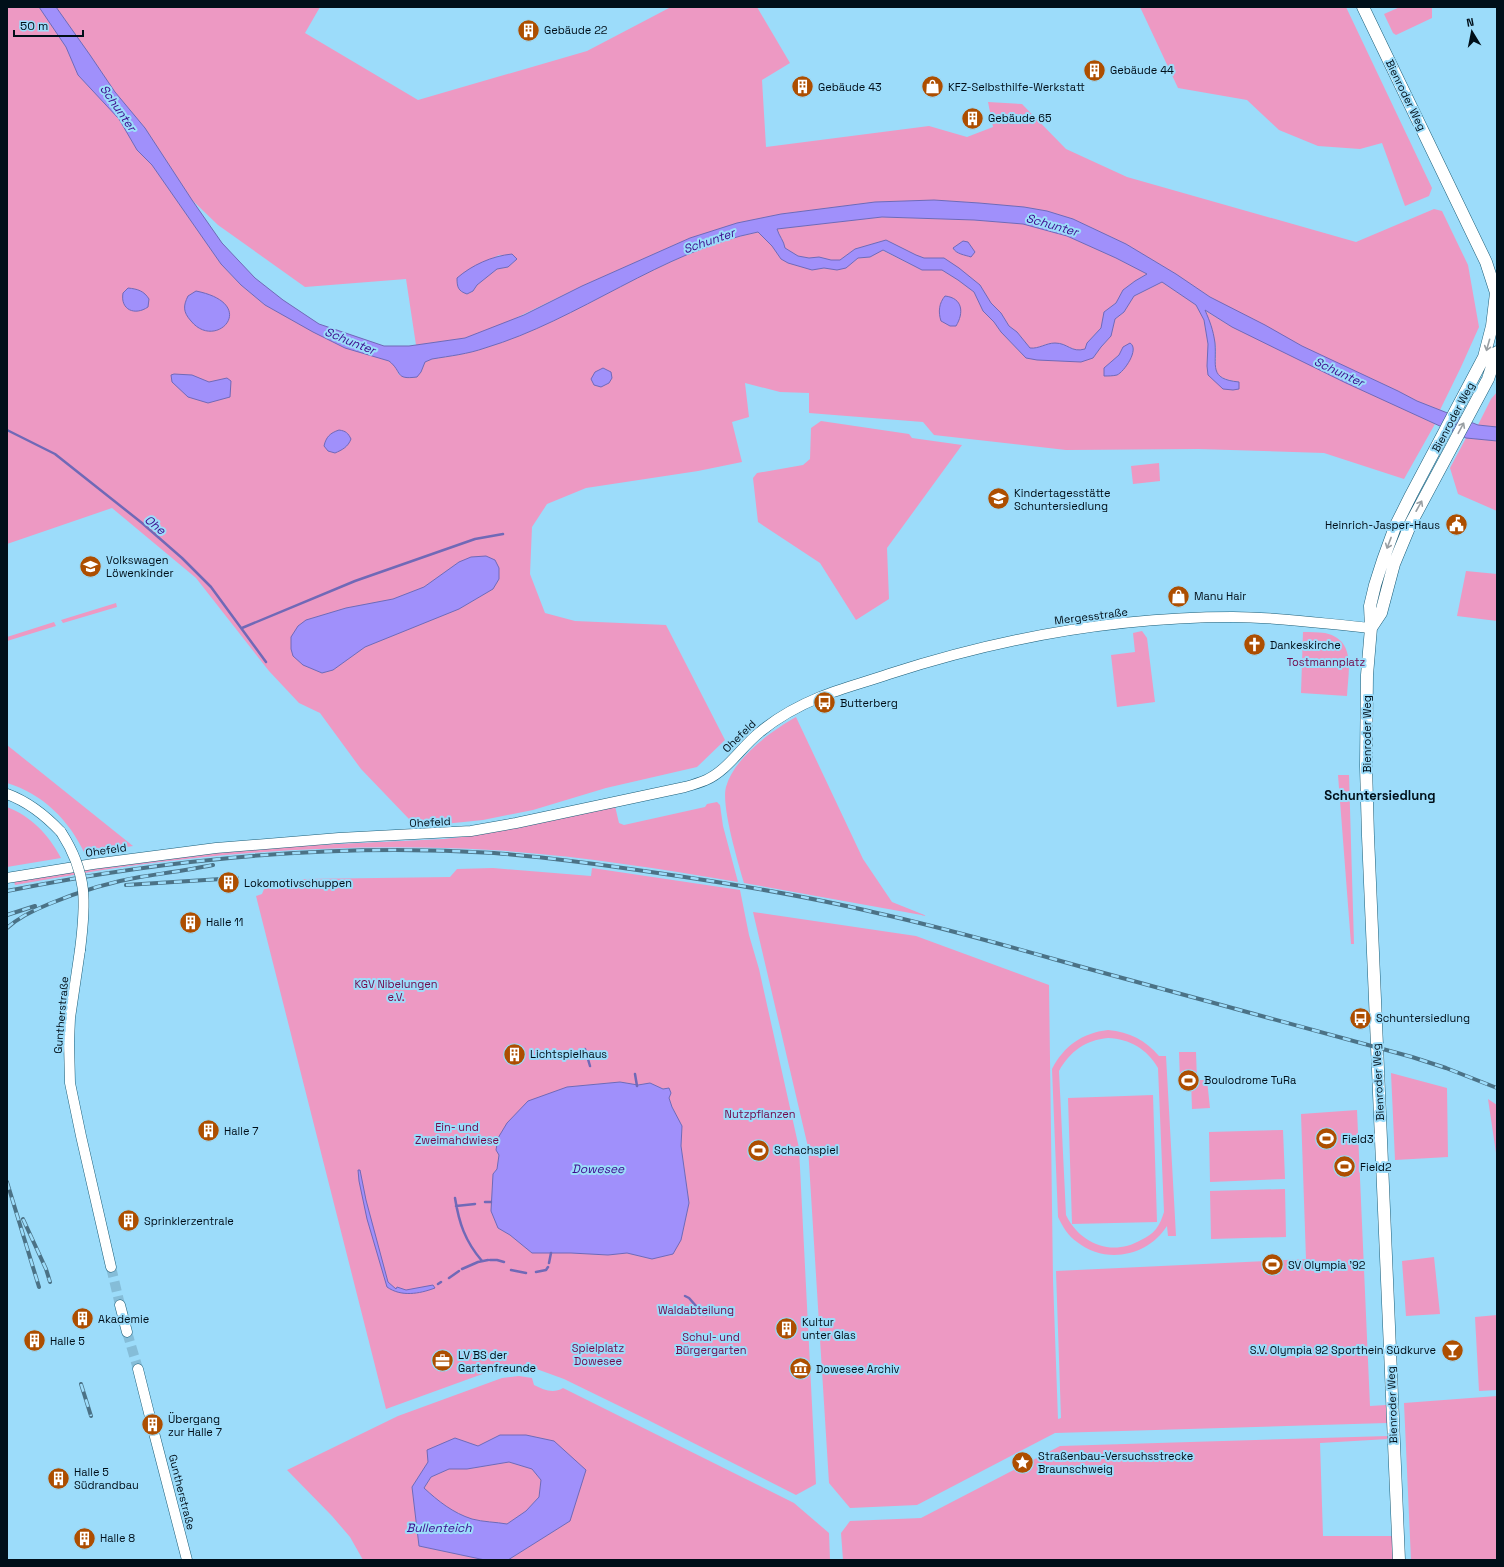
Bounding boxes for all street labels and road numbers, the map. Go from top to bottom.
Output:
street label: Bienroder Weg [1383,57,1429,133]
street label: Bienroder Weg [1429,379,1477,455]
street label: Mergesstraße [1054,605,1128,627]
street label: Bienroder Weg [1360,695,1374,773]
street label: Ohefeld [719,717,759,755]
street label: Ohefeld [409,814,451,830]
street label: Ohefeld [85,840,127,860]
street label: Guntherstraße [51,976,71,1054]
street label: Bienroder Weg [1369,1043,1387,1121]
street label: Bienroder Weg [1384,1366,1400,1444]
street label: Guntherstraße [166,1453,198,1531]

